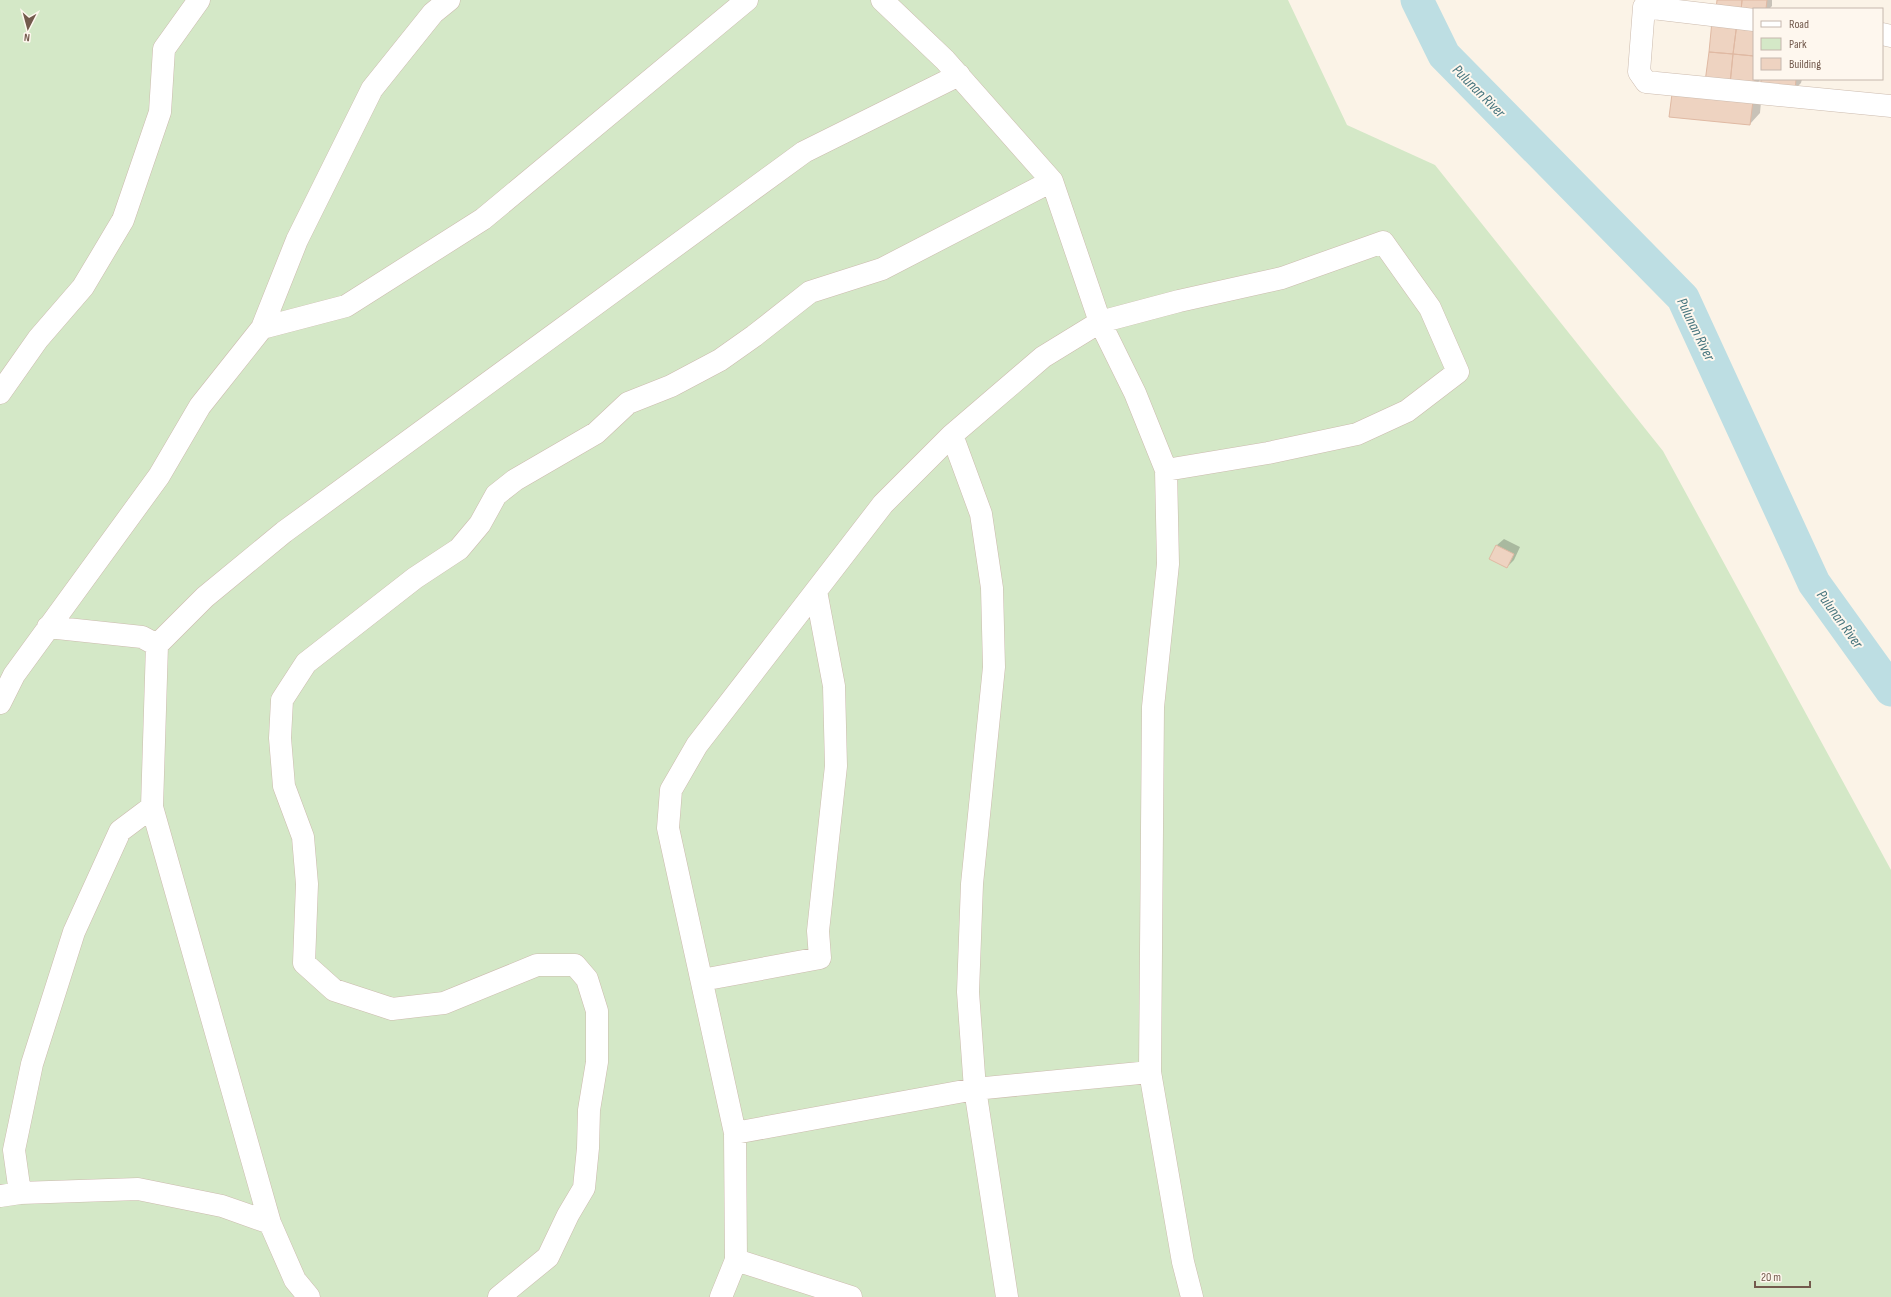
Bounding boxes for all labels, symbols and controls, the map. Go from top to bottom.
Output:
north arrow [8,8,48,48]
legend [1753,8,1883,80]
text: Road [1789,17,1809,32]
text: N [23,31,31,44]
text: Park [1789,37,1807,52]
text: Building [1789,57,1821,72]
water label: Pulunan River [1448,61,1510,122]
water label: Pulunan River [1672,295,1719,364]
water label: Pulunan River [1812,586,1868,653]
scale bar [1755,1263,1810,1289]
text: 20 m [1761,1270,1781,1285]

